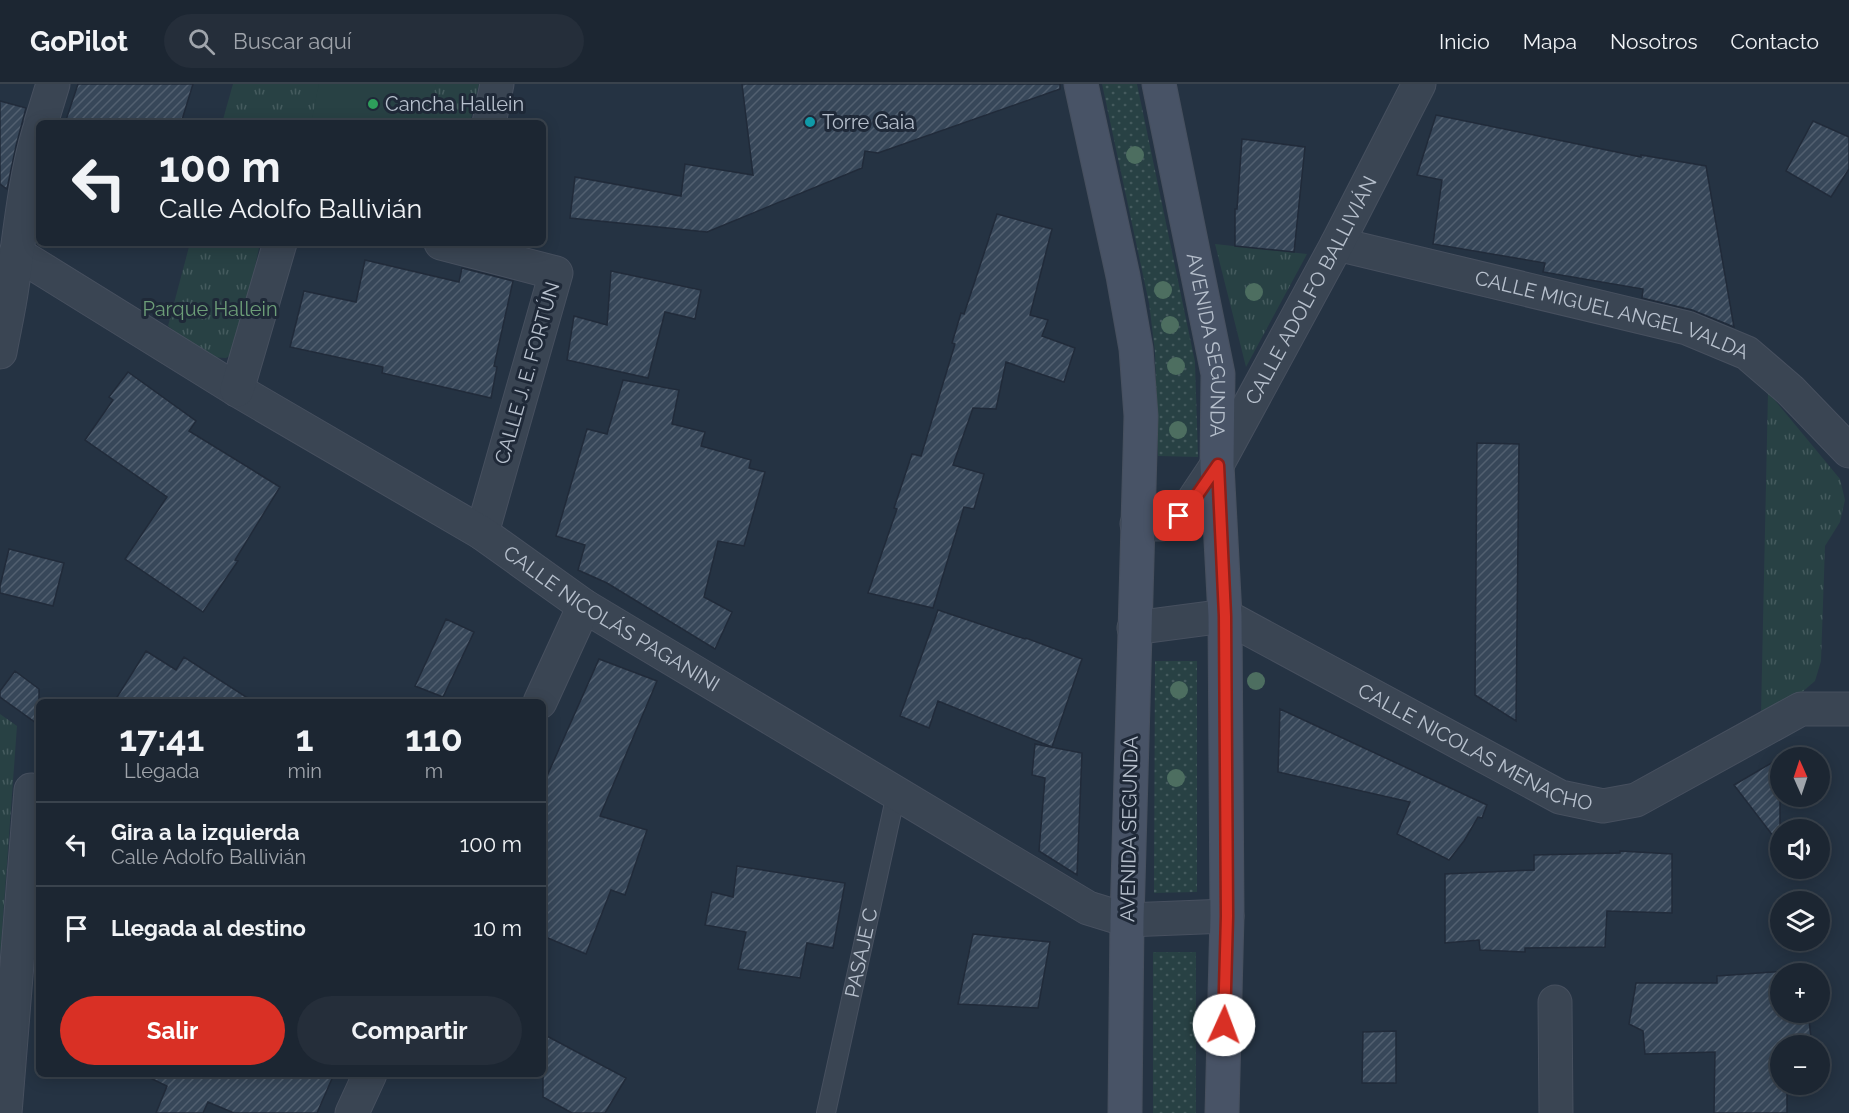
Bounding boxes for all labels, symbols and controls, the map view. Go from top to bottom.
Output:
search box [164,14,584,68]
text: GoPilot [30,25,128,58]
icon: search [185,25,218,58]
text: Buscar aquí [233,28,352,54]
text: Inicio [1439,29,1490,54]
text: Mapa [1523,29,1577,54]
text: Nosotros [1610,29,1698,54]
text: Contacto [1731,29,1819,54]
place label: Cancha Hallein [385,92,524,116]
marker: Cancha Hallein [366,97,380,111]
place label: Torre Gaia [822,110,915,134]
marker: Torre Gaia [803,115,817,129]
text: 100 m [159,143,281,192]
icon: left [60,144,138,222]
street label: CALLE ADOLFO BALLIVIÁN [1240,172,1382,409]
text: Calle Adolfo Ballivián [159,193,422,224]
street label: AVENIDA SEGUNDA [1182,251,1231,438]
street label: CALLE MIGUEL ANGEL VALDA [1473,266,1753,365]
street label: CALLE J. E. FORTÚN [489,279,565,467]
park label: Parque Hallein [142,297,278,321]
pin [1153,490,1204,541]
icon: arrive [1162,499,1195,532]
street label: CALLE NICOLÁS PAGANINI [499,540,724,696]
street label: CALLE NICOLAS MENACHO [1354,678,1595,815]
text: 17:41 [119,717,204,759]
text: 1 [296,717,314,759]
text: 110 [405,717,463,759]
street label: AVENIDA SEGUNDA [1115,735,1143,922]
north arrow [1770,747,1830,807]
map controls [1770,747,1830,1095]
text: Llegada [124,759,200,783]
text: min [288,759,322,783]
text: m [425,759,443,783]
text: Gira a la izquierda [111,819,300,845]
button: sound [1770,819,1830,879]
icon: left [60,828,93,861]
text: 100 m [460,831,522,857]
text: Calle Adolfo Ballivián [111,845,306,869]
button: layers [1770,891,1830,951]
street label: PASAJE C [840,906,883,1000]
icon: arrive [60,912,93,945]
text: Llegada al destino [111,915,306,941]
text: 10 m [473,915,522,941]
button: + [1770,963,1830,1023]
position arrow [1192,993,1256,1057]
button: Salir [60,996,285,1065]
button: Compartir [297,996,522,1065]
button: − [1770,1035,1830,1095]

